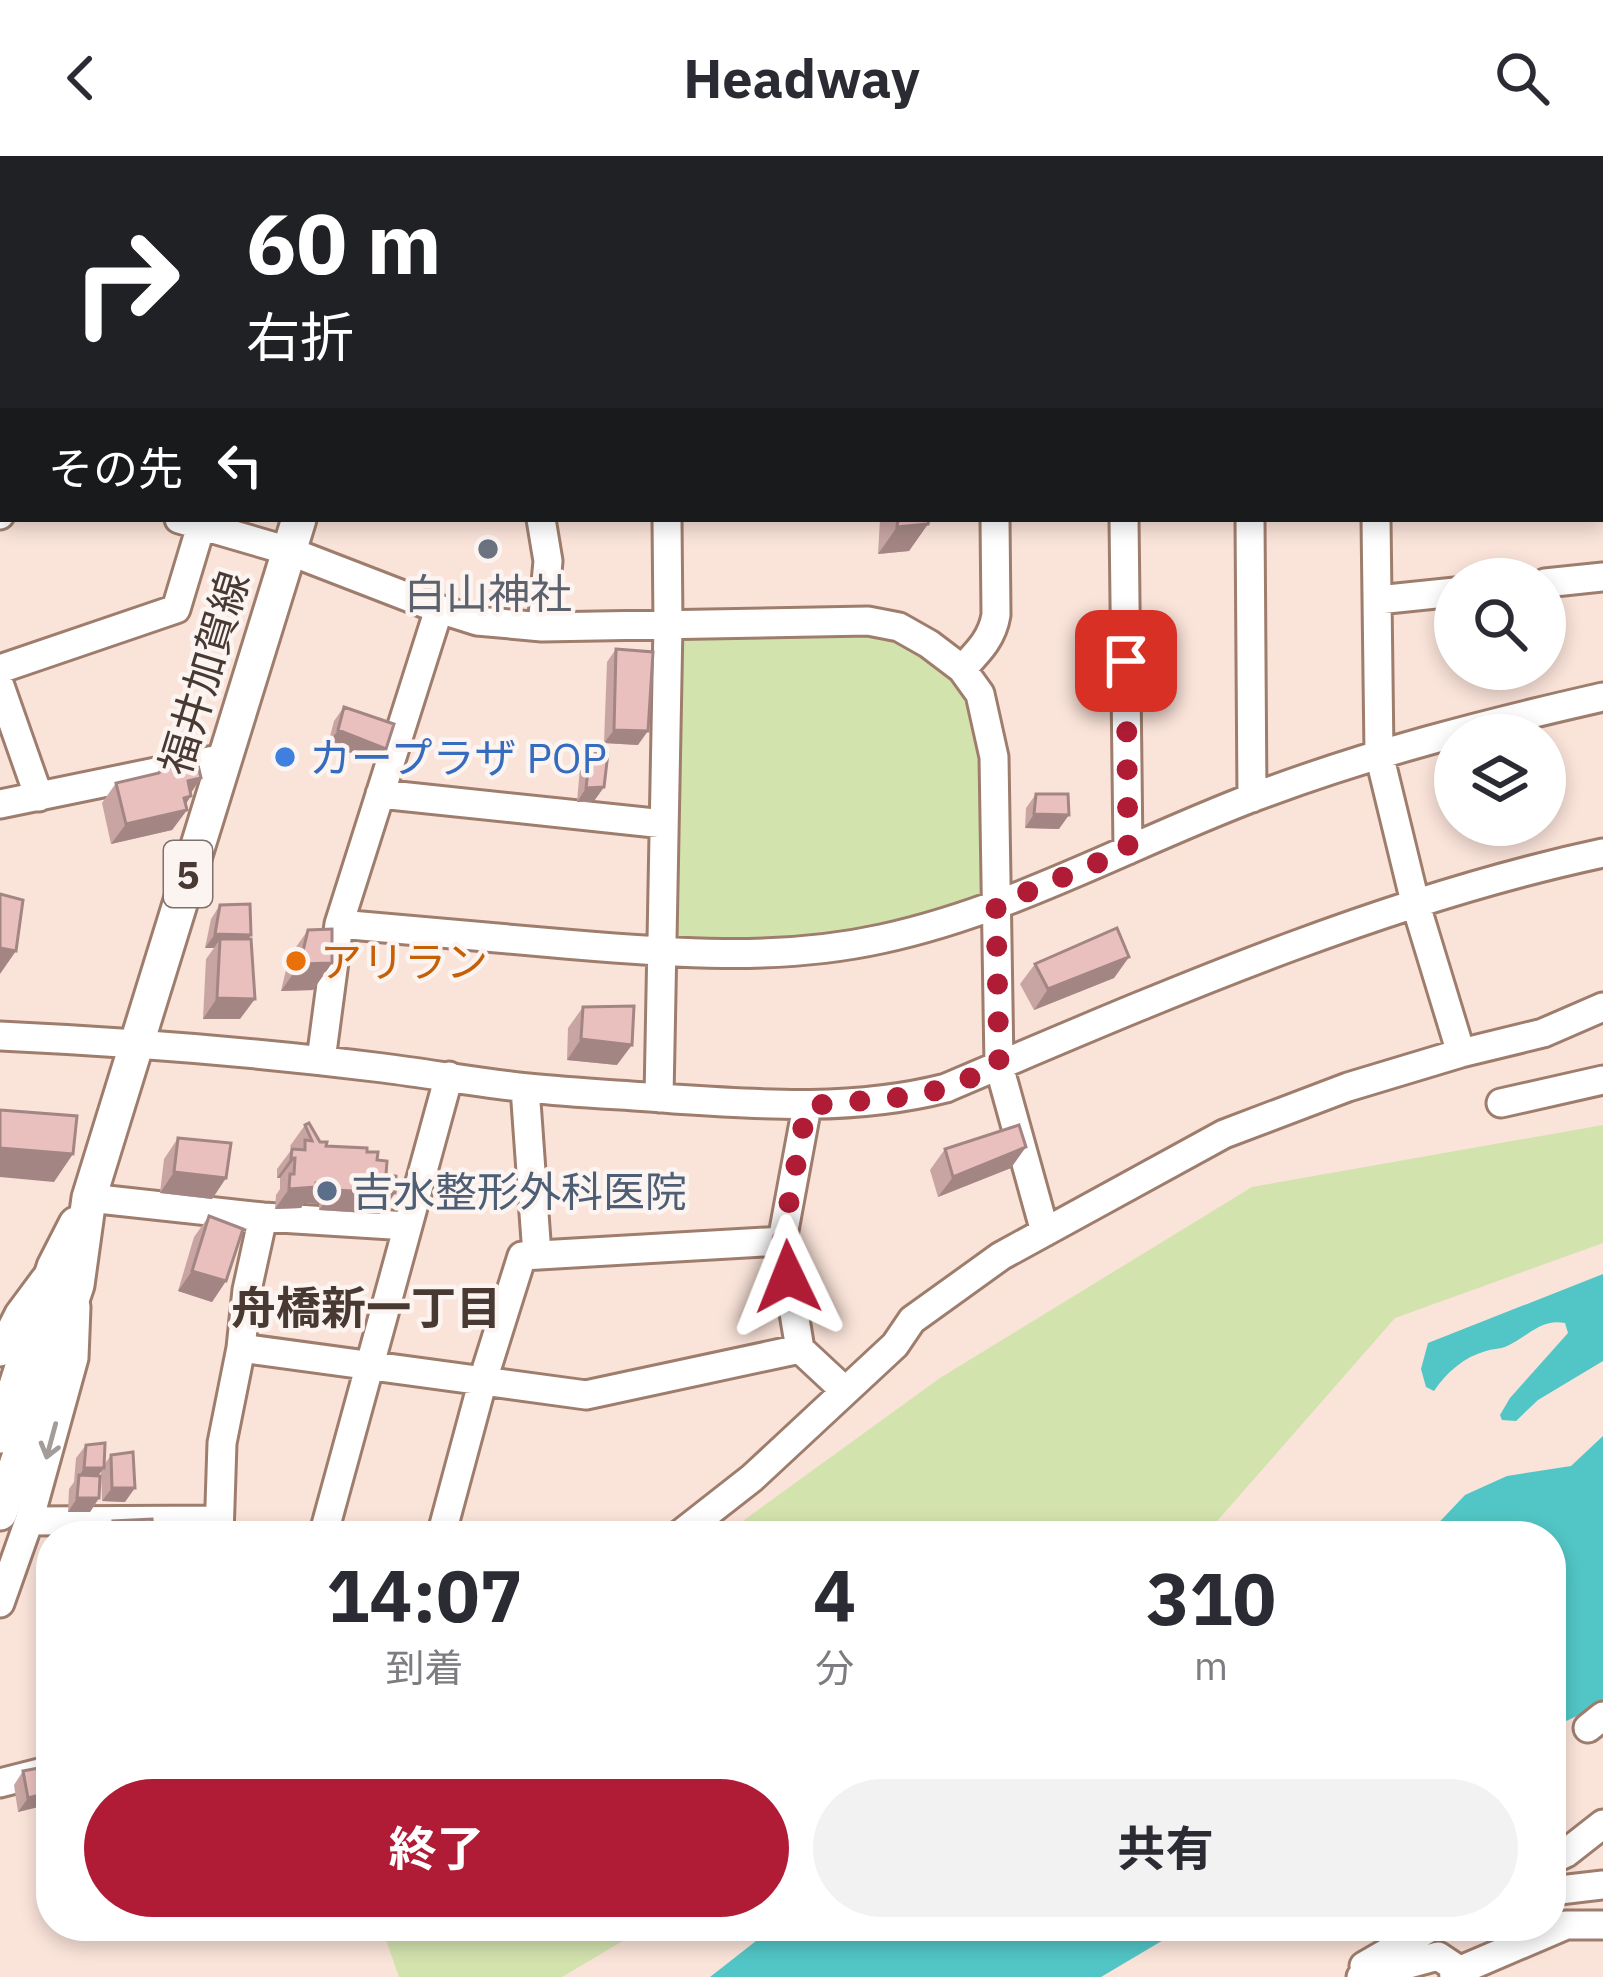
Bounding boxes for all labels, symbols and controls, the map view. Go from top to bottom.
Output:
text: Headway [683,43,920,113]
icon: back [48,45,114,111]
icon: search [1489,45,1555,111]
text: 60 m [246,188,442,297]
icon: right [48,204,204,360]
text: 右折 [246,302,354,372]
icon: left [207,432,273,498]
text: その先 [48,439,183,497]
marker: 白山神社 [475,536,501,562]
map controls [1434,558,1566,846]
button: search [1434,558,1566,690]
street label: 福井加賀線 [147,565,261,781]
place label: 白山神社 [404,566,572,621]
pin [1075,610,1177,712]
icon: arrive [1093,628,1159,694]
button: layers [1434,714,1566,846]
place label: カープラザ POP [309,730,607,785]
marker: カープラザ POP [272,744,298,770]
road number: 5 [164,841,212,907]
place label: アリラン [320,934,488,989]
marker: アリラン [283,948,309,974]
place label: 吉水整形外科医院 [351,1164,687,1219]
marker: 吉水整形外科医院 [314,1178,340,1204]
position arrow [725,1214,851,1340]
district label: 舟橋新一丁目 [231,1278,501,1336]
one-way arrow [39,1421,61,1459]
text: 14:07 [326,1548,523,1642]
text: 4 [813,1548,856,1642]
text: 310 [1146,1551,1276,1645]
text: m [1194,1640,1228,1691]
text: 到着 [385,1642,463,1693]
text: 分 [815,1642,854,1693]
button: 終了 [84,1779,789,1917]
button: 共有 [813,1779,1518,1917]

